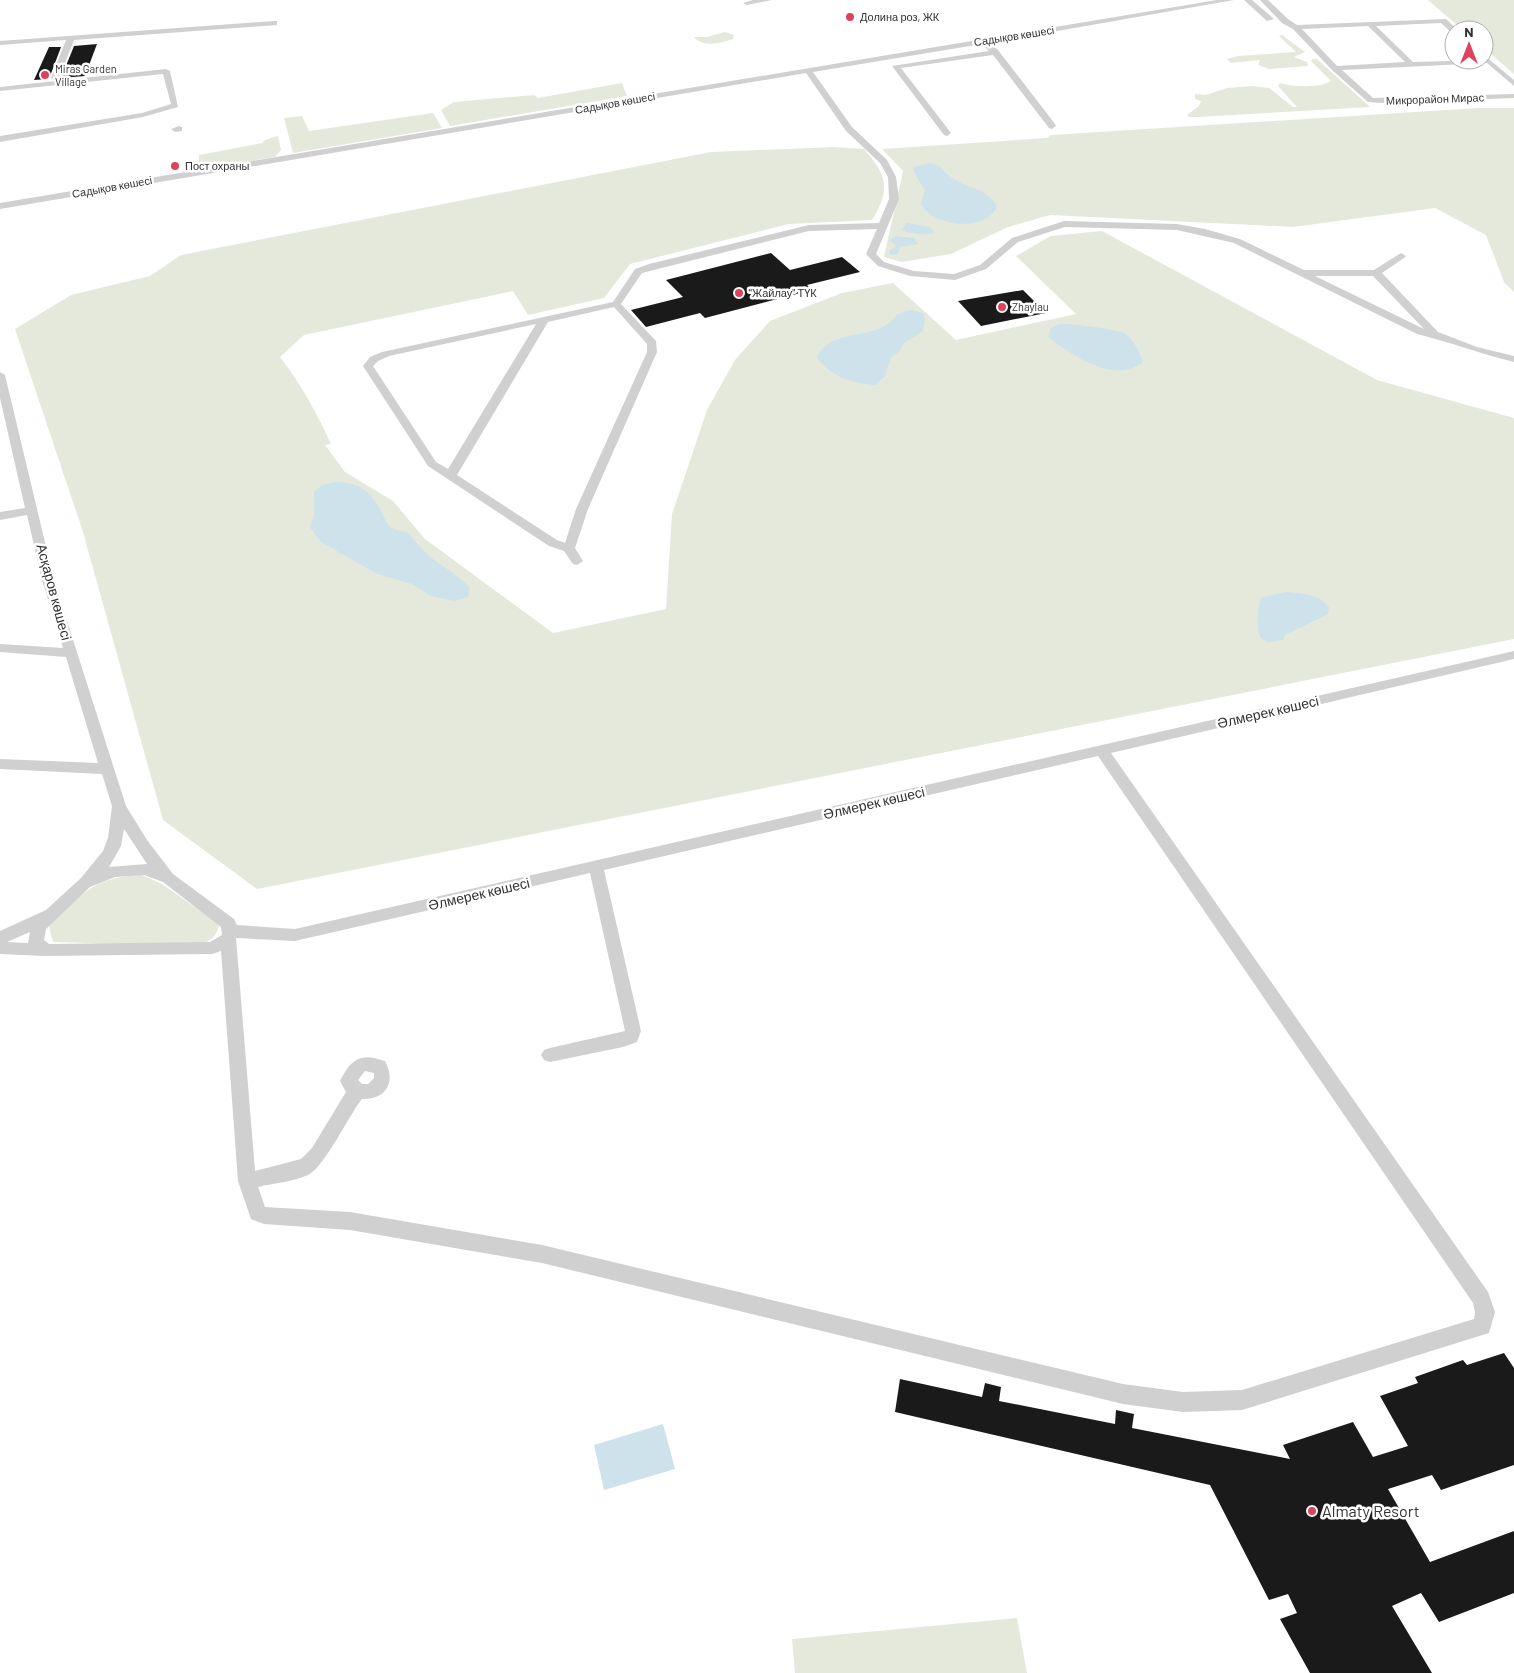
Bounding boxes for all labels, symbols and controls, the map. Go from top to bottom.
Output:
place label: Долина роз, ЖК [860,10,940,23]
marker: Долина роз, ЖК [844,11,856,23]
north arrow [1444,20,1494,70]
street label: Садықов көшесі [973,23,1055,48]
text: N [1464,23,1474,40]
place label: Miras Garden Village [55,62,117,88]
marker: Miras Garden Village [39,69,51,81]
street label: Садықов көшесі [574,89,656,116]
street label: Микрорайон Мирас [1386,90,1485,107]
place label: Пост охраны [185,159,250,172]
marker: Пост охраны [169,160,181,172]
street label: Садықов көшесі [71,173,153,200]
place label: "Жайлау" ТҮК [749,286,817,299]
marker: "Жайлау" ТҮК [733,287,745,299]
place label: Zhaylau [1012,300,1049,313]
marker: Zhaylau [996,301,1008,313]
street label: Асқаров көшесі [33,542,76,642]
street label: Әлмерек көшесі [1215,692,1320,731]
street label: Әлмерек көшесі [821,783,926,822]
street label: Әлмерек көшесі [426,874,531,913]
place label: Almaty Resort [1322,1501,1420,1520]
marker: Almaty Resort [1306,1505,1318,1517]

